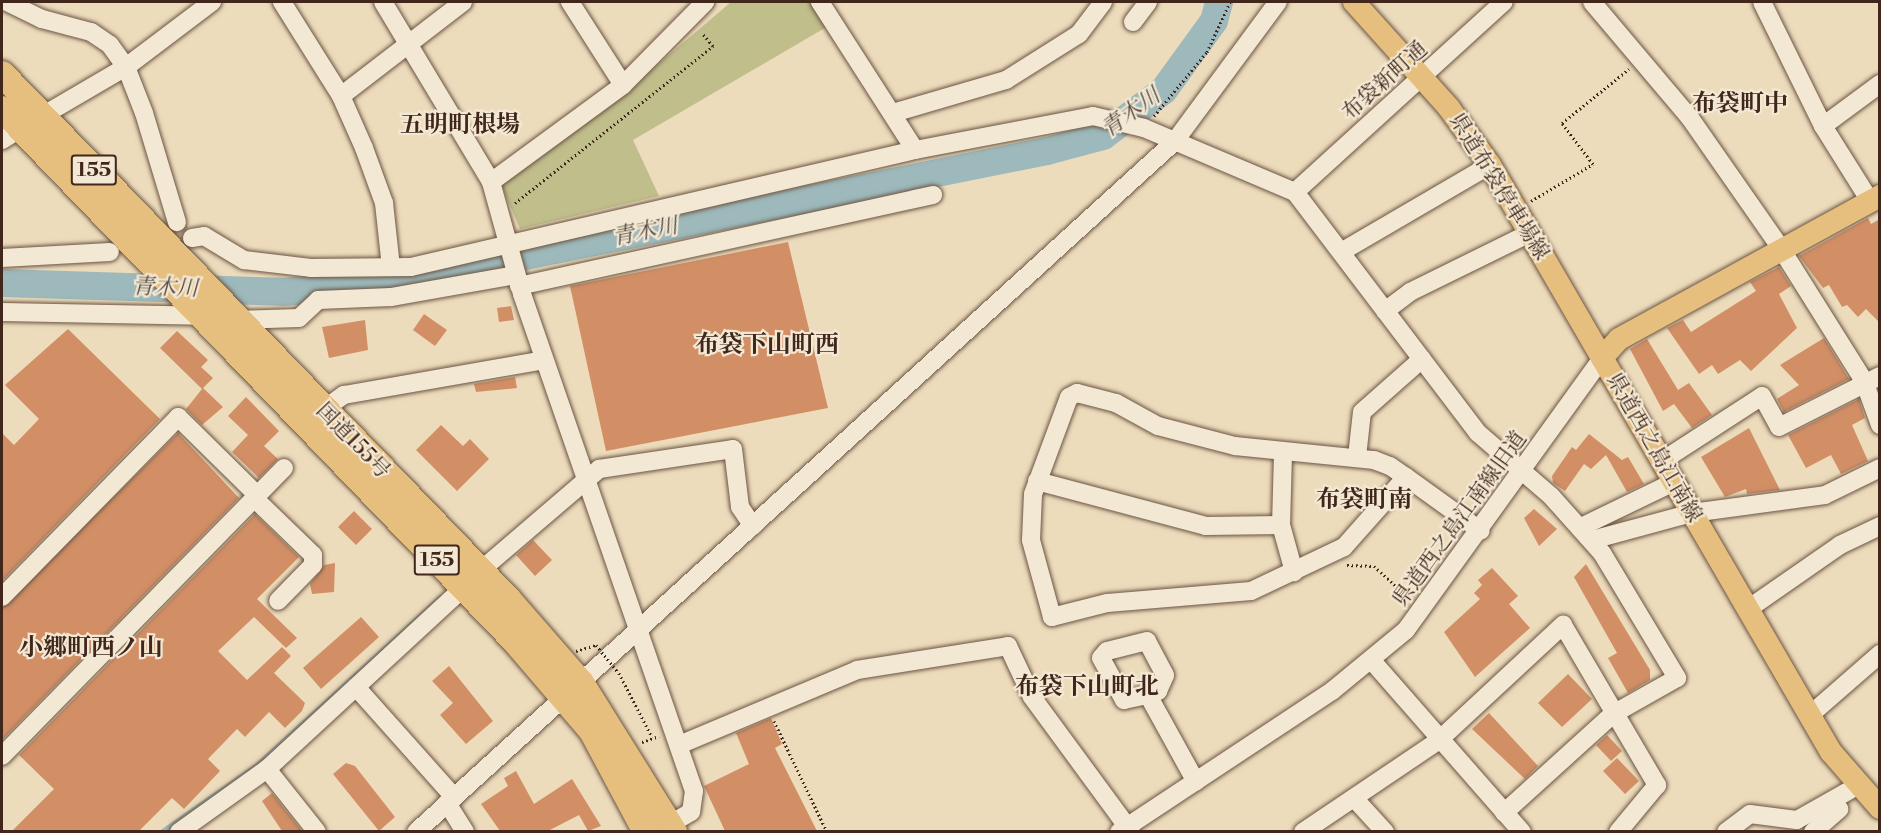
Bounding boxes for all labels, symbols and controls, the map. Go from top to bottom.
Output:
street label: 布袋新町通 [1338,37,1432,125]
water label: 青木川 [1097,83,1165,143]
district label: 布袋町中 [1692,91,1788,119]
street label: 県道布袋停車場線 [1444,109,1554,265]
district label: 五明町根場 [400,112,520,140]
road number: 155 [70,153,118,187]
water label: 青木川 [610,213,680,251]
water label: 青木川 [132,274,198,302]
district label: 布袋下山町西 [695,332,839,360]
street label: 県道西之島江南線 [1601,369,1707,527]
street label: 国道155号 [311,398,395,484]
street label: 県道西之島江南線旧道 [1388,427,1532,611]
district label: 布袋町南 [1316,487,1412,515]
road number: 155 [413,543,461,577]
district label: 小郷町西ノ山 [19,635,163,663]
district label: 布袋下山町北 [1015,674,1159,702]

